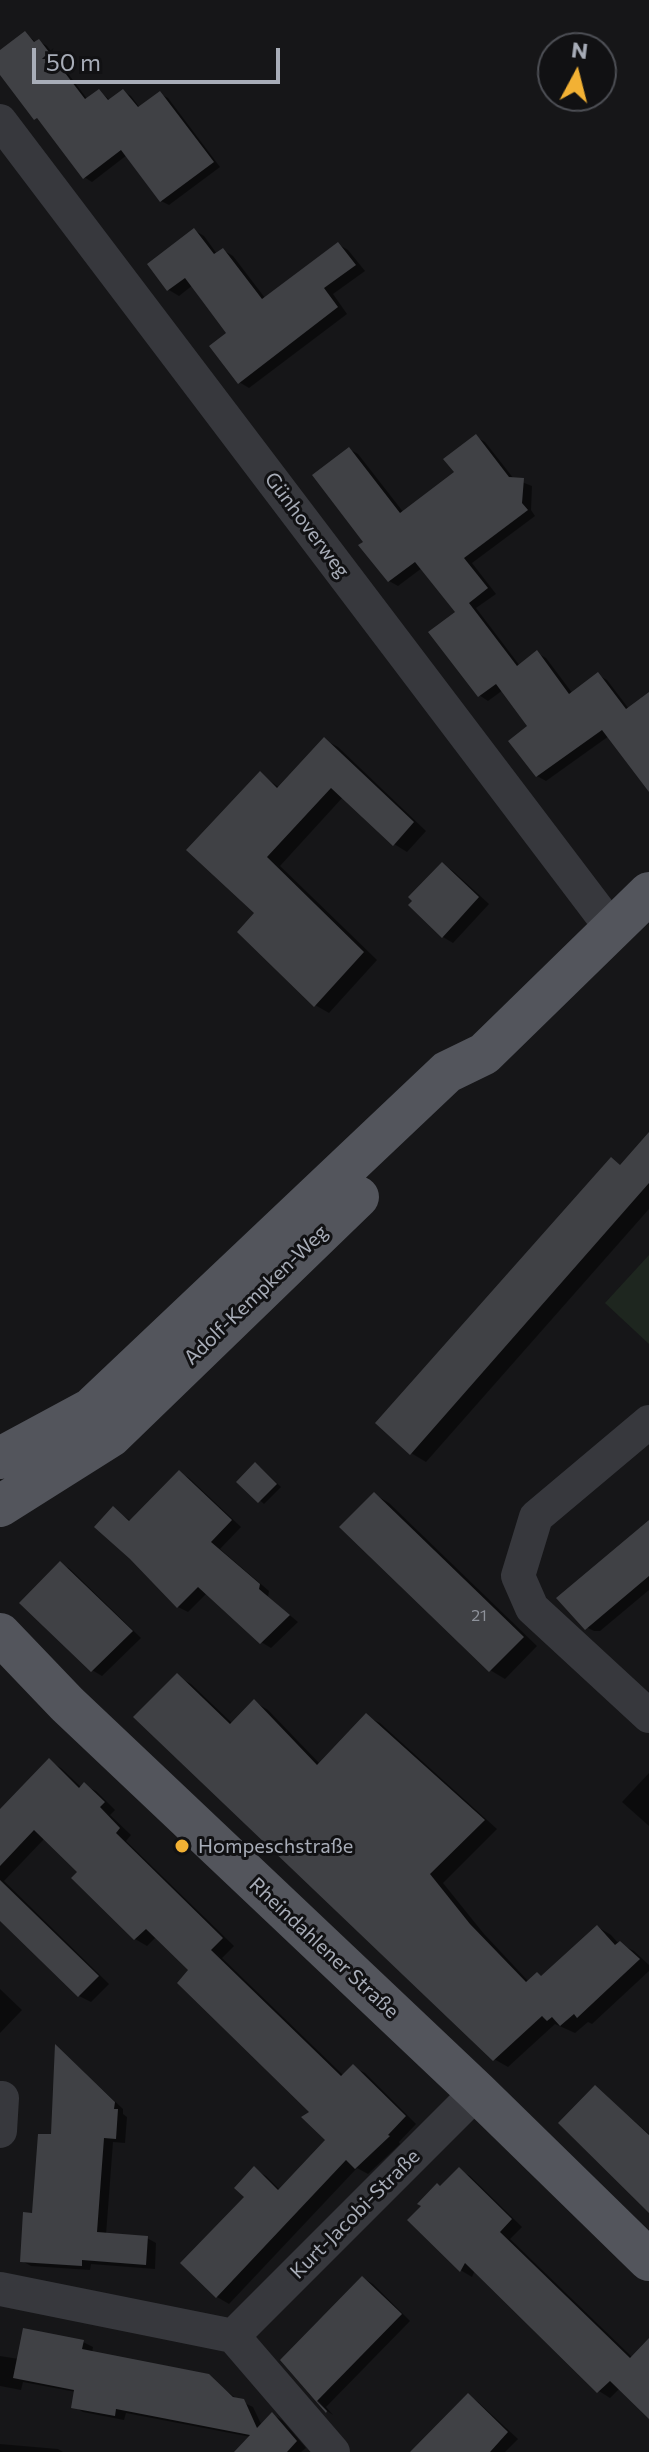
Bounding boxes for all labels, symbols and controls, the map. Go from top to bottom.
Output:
scale bar [36,32,284,82]
north arrow [537,32,617,112]
text: N [570,35,590,64]
text: 50 m [46,47,101,76]
street label: Günhoverweg [260,468,354,582]
street label: Adolf-Kempken-Weg [179,1220,333,1370]
house number: 21 [471,1606,487,1626]
place label: Hompeschstraße [198,1834,353,1858]
marker: Hompeschstraße [173,1837,191,1855]
street label: Rheindahlener Straße [244,1873,404,2023]
street label: Kurt-Jacobi-Straße [285,2144,425,2284]

